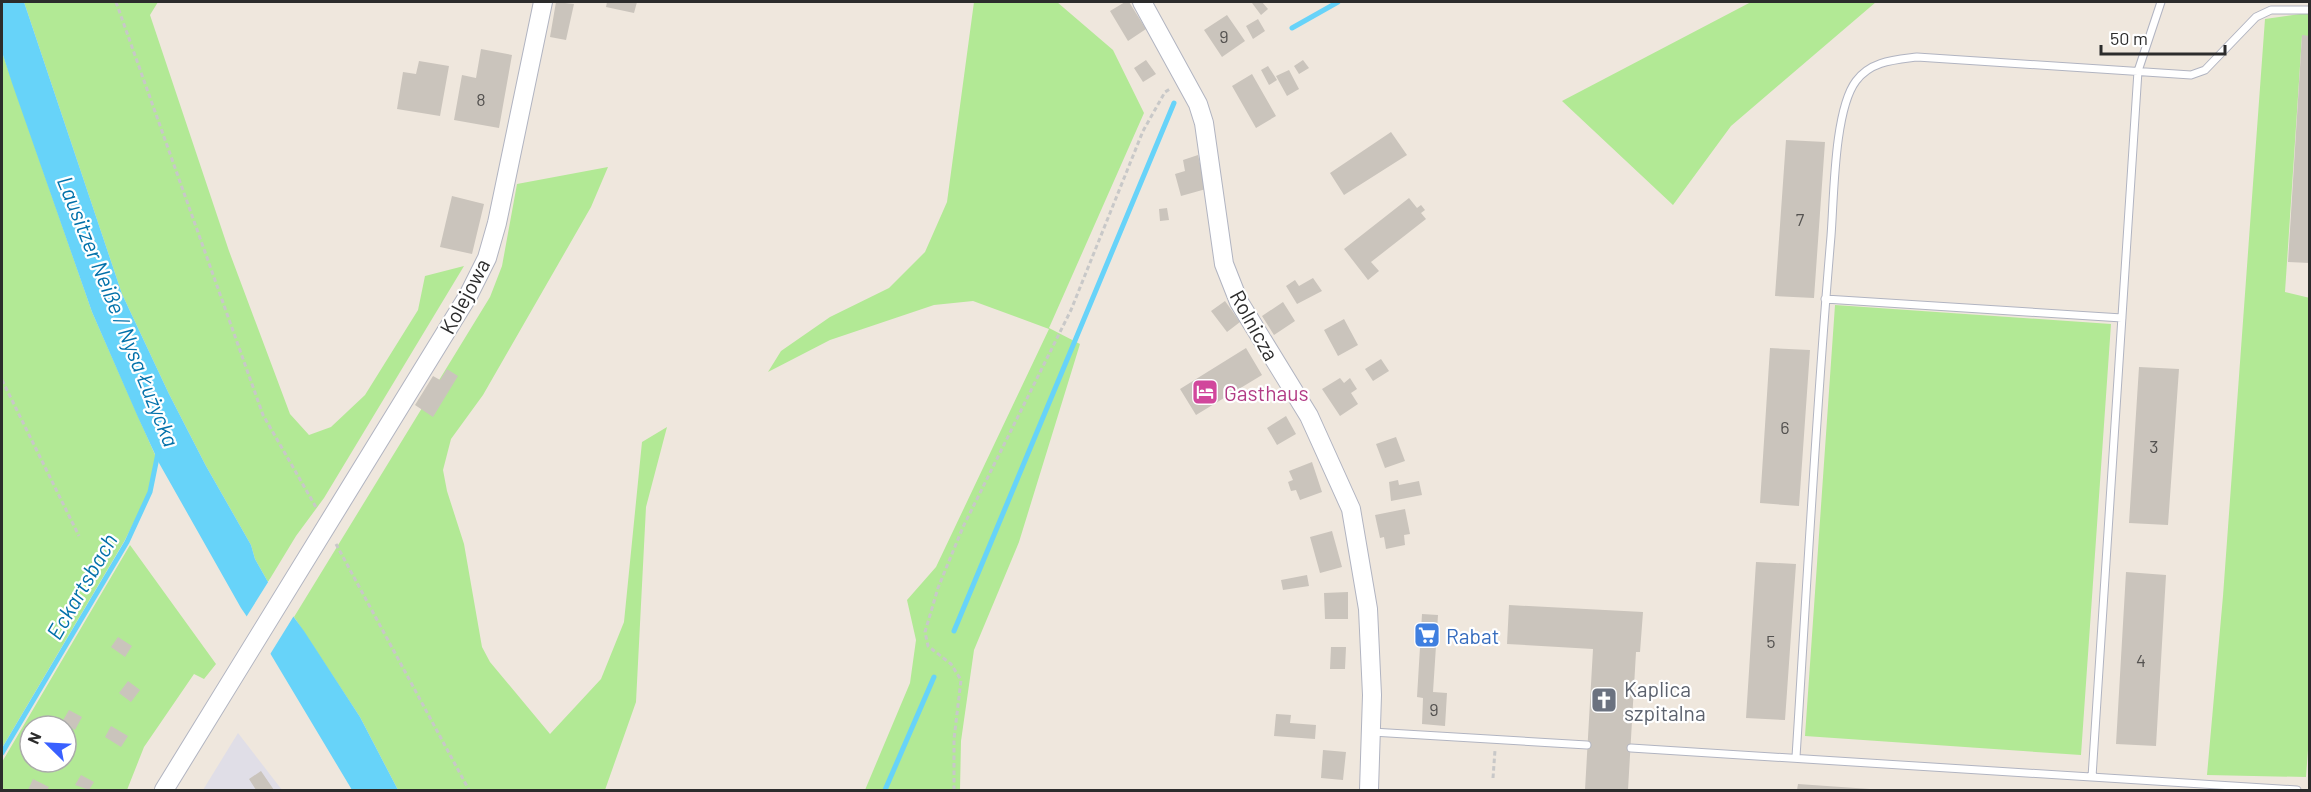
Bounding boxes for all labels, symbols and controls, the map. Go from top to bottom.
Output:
scale bar [2101,18,2226,56]
house number: 9 [1219,25,1229,47]
text: 50 m [2110,27,2148,49]
house number: 8 [476,88,486,110]
water label: Lausitzer Neiße / Nysa Łużycka [53,172,185,450]
house number: 7 [1796,208,1805,230]
street label: Kolejowa [434,254,494,338]
street label: Rolnicza [1225,285,1285,365]
hotel icon: Gasthaus [1190,377,1220,407]
place label: Gasthaus [1224,380,1309,405]
house number: 6 [1780,416,1790,438]
house number: 3 [2149,435,2159,457]
water label: Eckartsbach [40,528,122,644]
supermarket icon: Rabat [1412,620,1442,650]
place label: Rabat [1446,623,1499,648]
house number: 5 [1766,630,1776,652]
house number: 4 [2136,649,2146,671]
place label: Kaplica szpitalna [1624,676,1706,725]
church icon: Kaplica szpitalna [1589,685,1619,715]
house number: 9 [1429,698,1439,720]
north arrow [18,714,78,774]
text: N [23,729,45,746]

